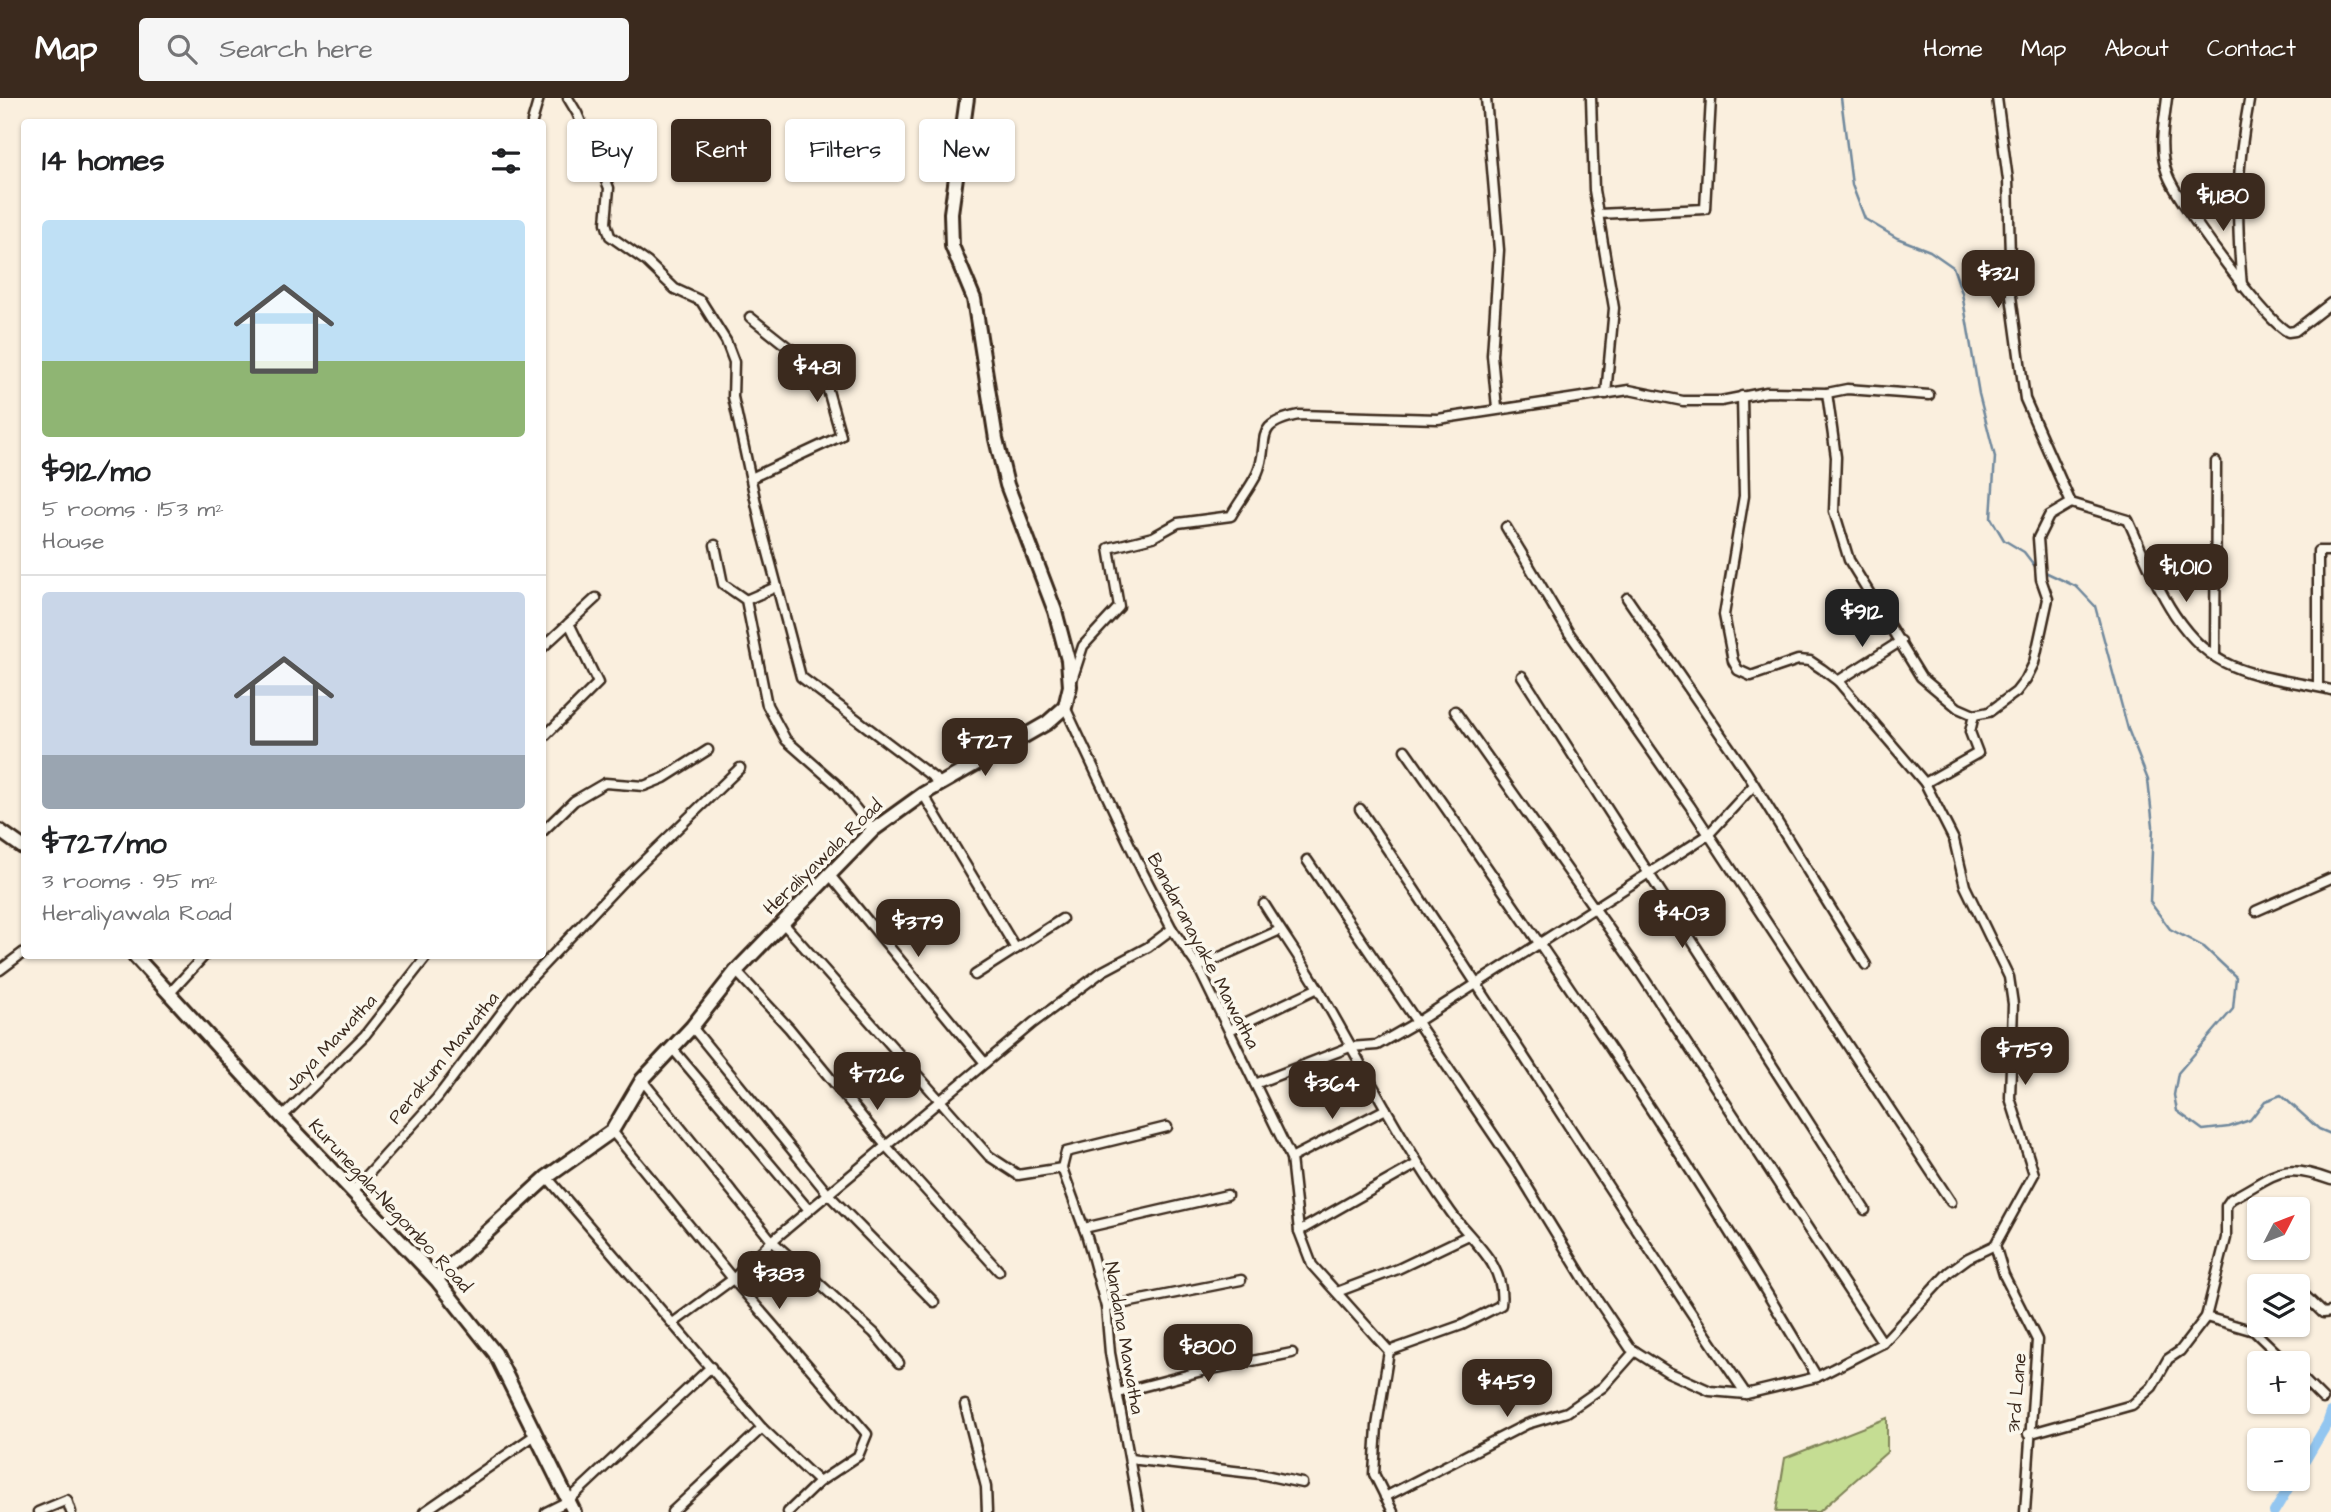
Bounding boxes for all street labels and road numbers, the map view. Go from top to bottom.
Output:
street label: Heraliyawala Road [757,793,890,922]
street label: Bandaranayake Mawatha [1139,848,1266,1054]
street label: Perakum Mawatha [382,986,506,1130]
street label: Jaya Mawatha [279,988,384,1098]
street label: Kurunegala-Negombo Road [301,1113,478,1300]
street label: Nandana Mawatha [1097,1260,1151,1417]
street label: 3rd Lane [2000,1352,2034,1434]

